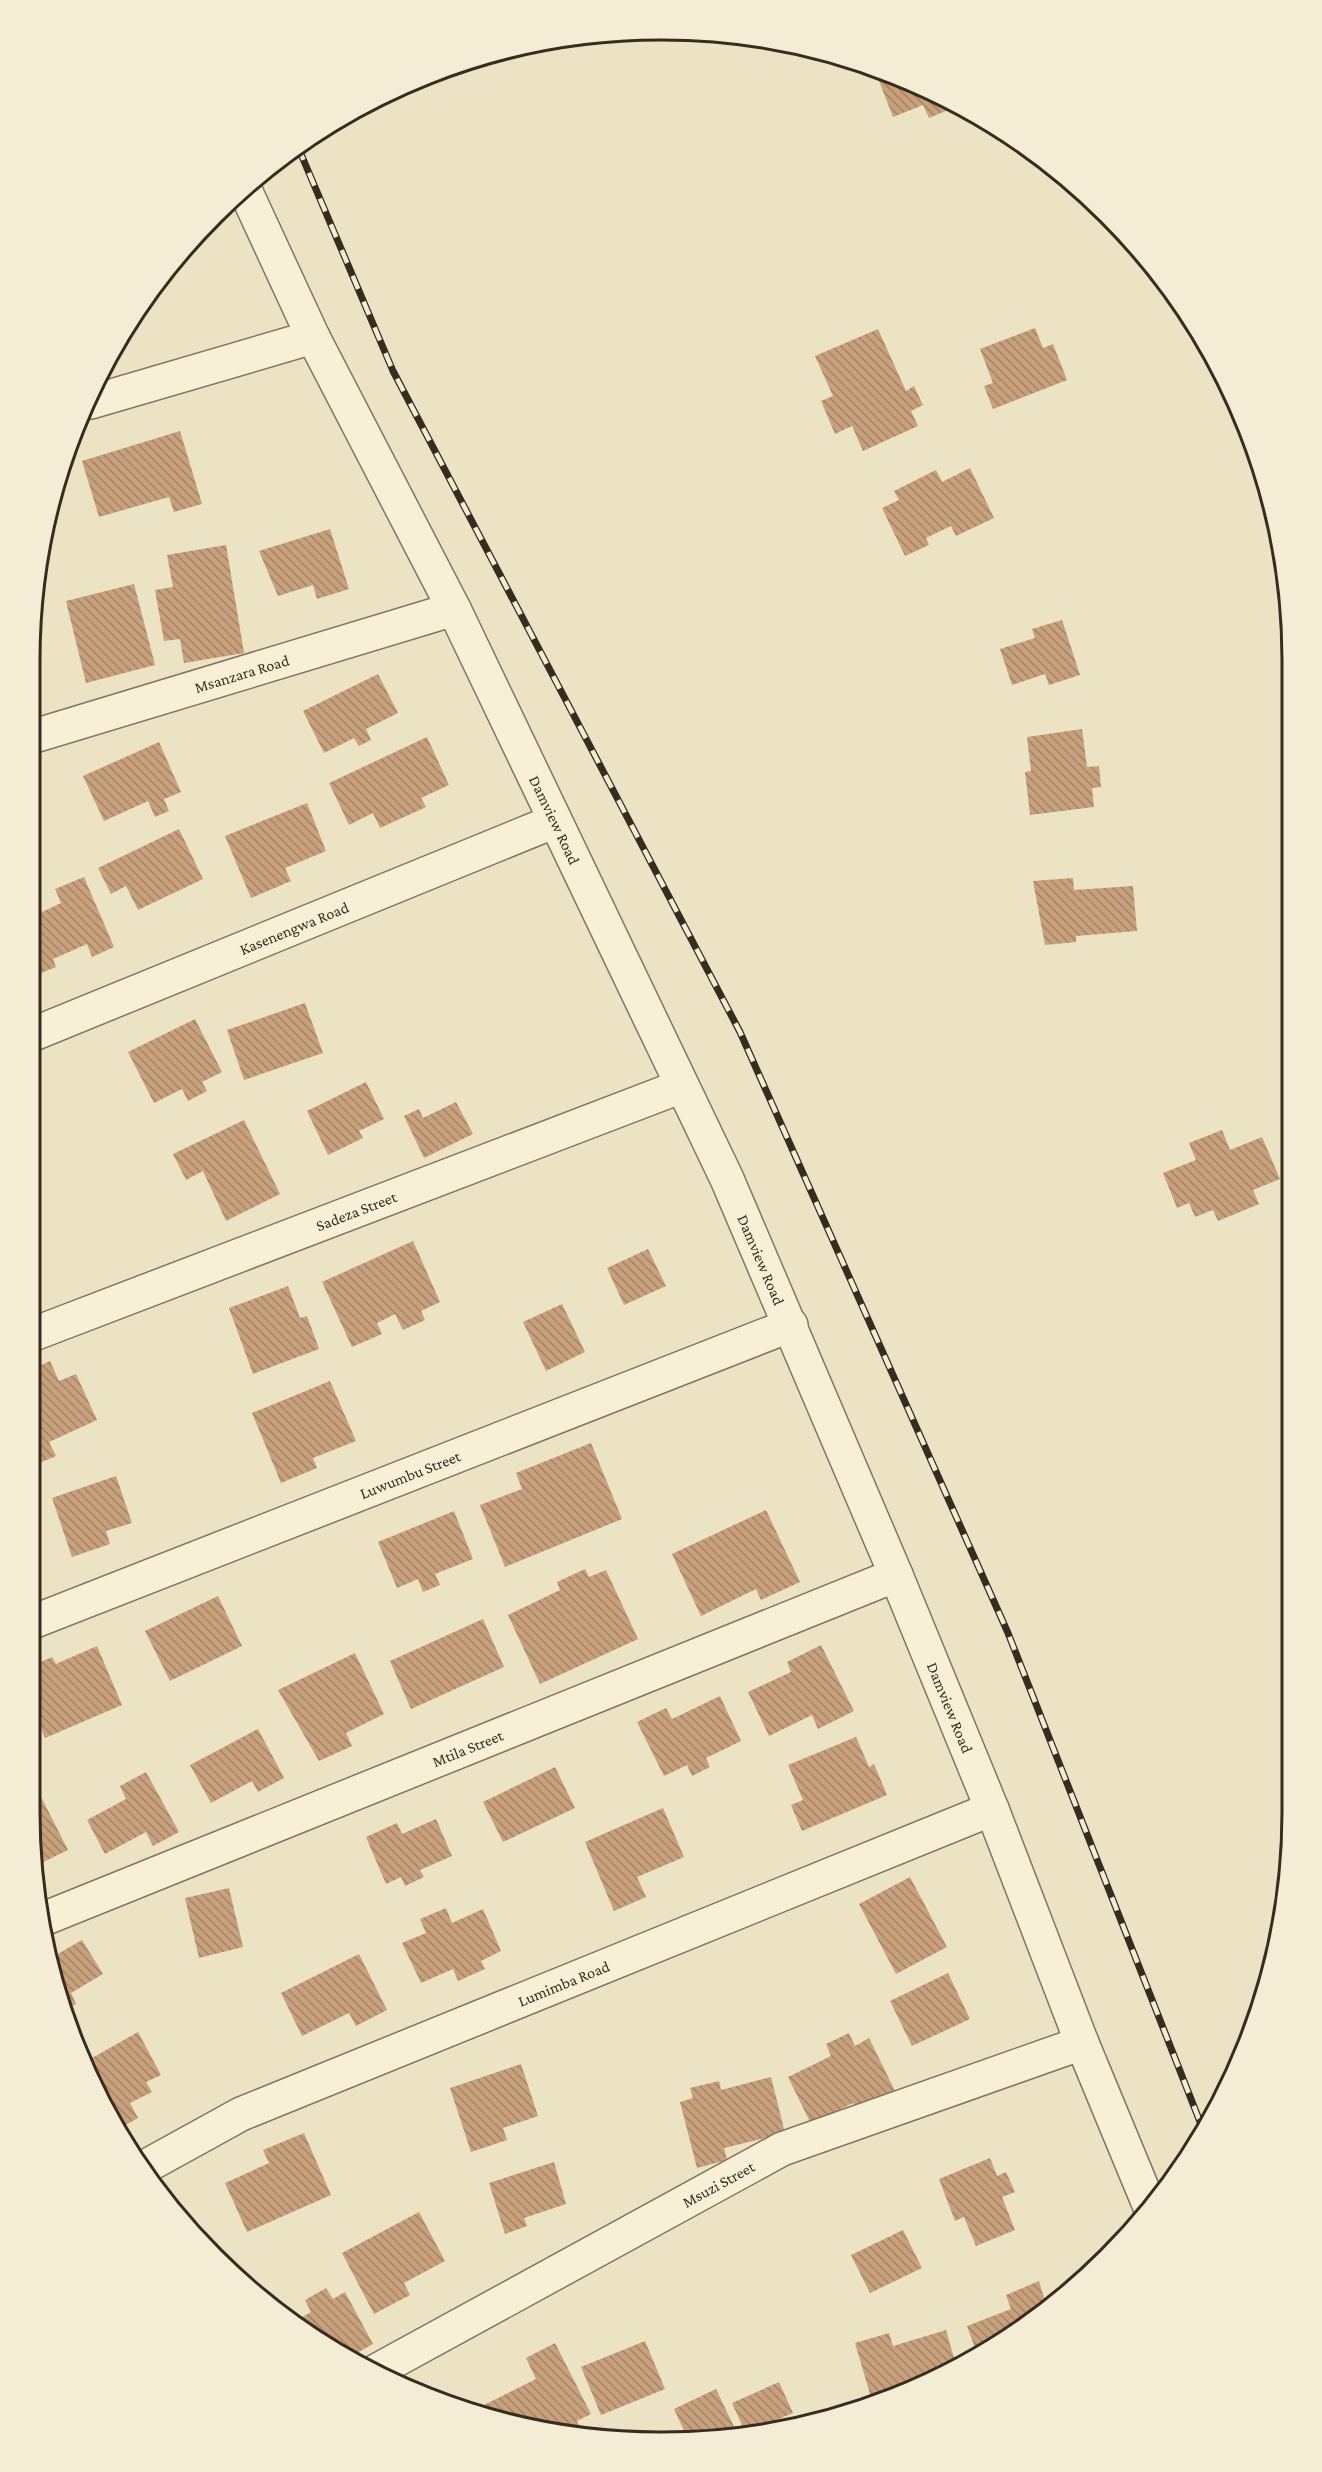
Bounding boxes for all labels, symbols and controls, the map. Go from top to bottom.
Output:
street label: Msanzara Road [192,651,291,696]
street label: Damview Road [526,772,584,867]
street label: Kasenengwa Road [237,898,351,957]
street label: Sadeza Street [313,1187,399,1234]
street label: Damview Road [735,1212,788,1308]
street label: Luwumbu Street [357,1447,463,1502]
street label: Damview Road [924,1659,977,1756]
street label: Mtila Street [430,1726,506,1770]
street label: Lumimba Road [515,1957,612,2009]
street label: Msuzi Street [679,2157,758,2210]

